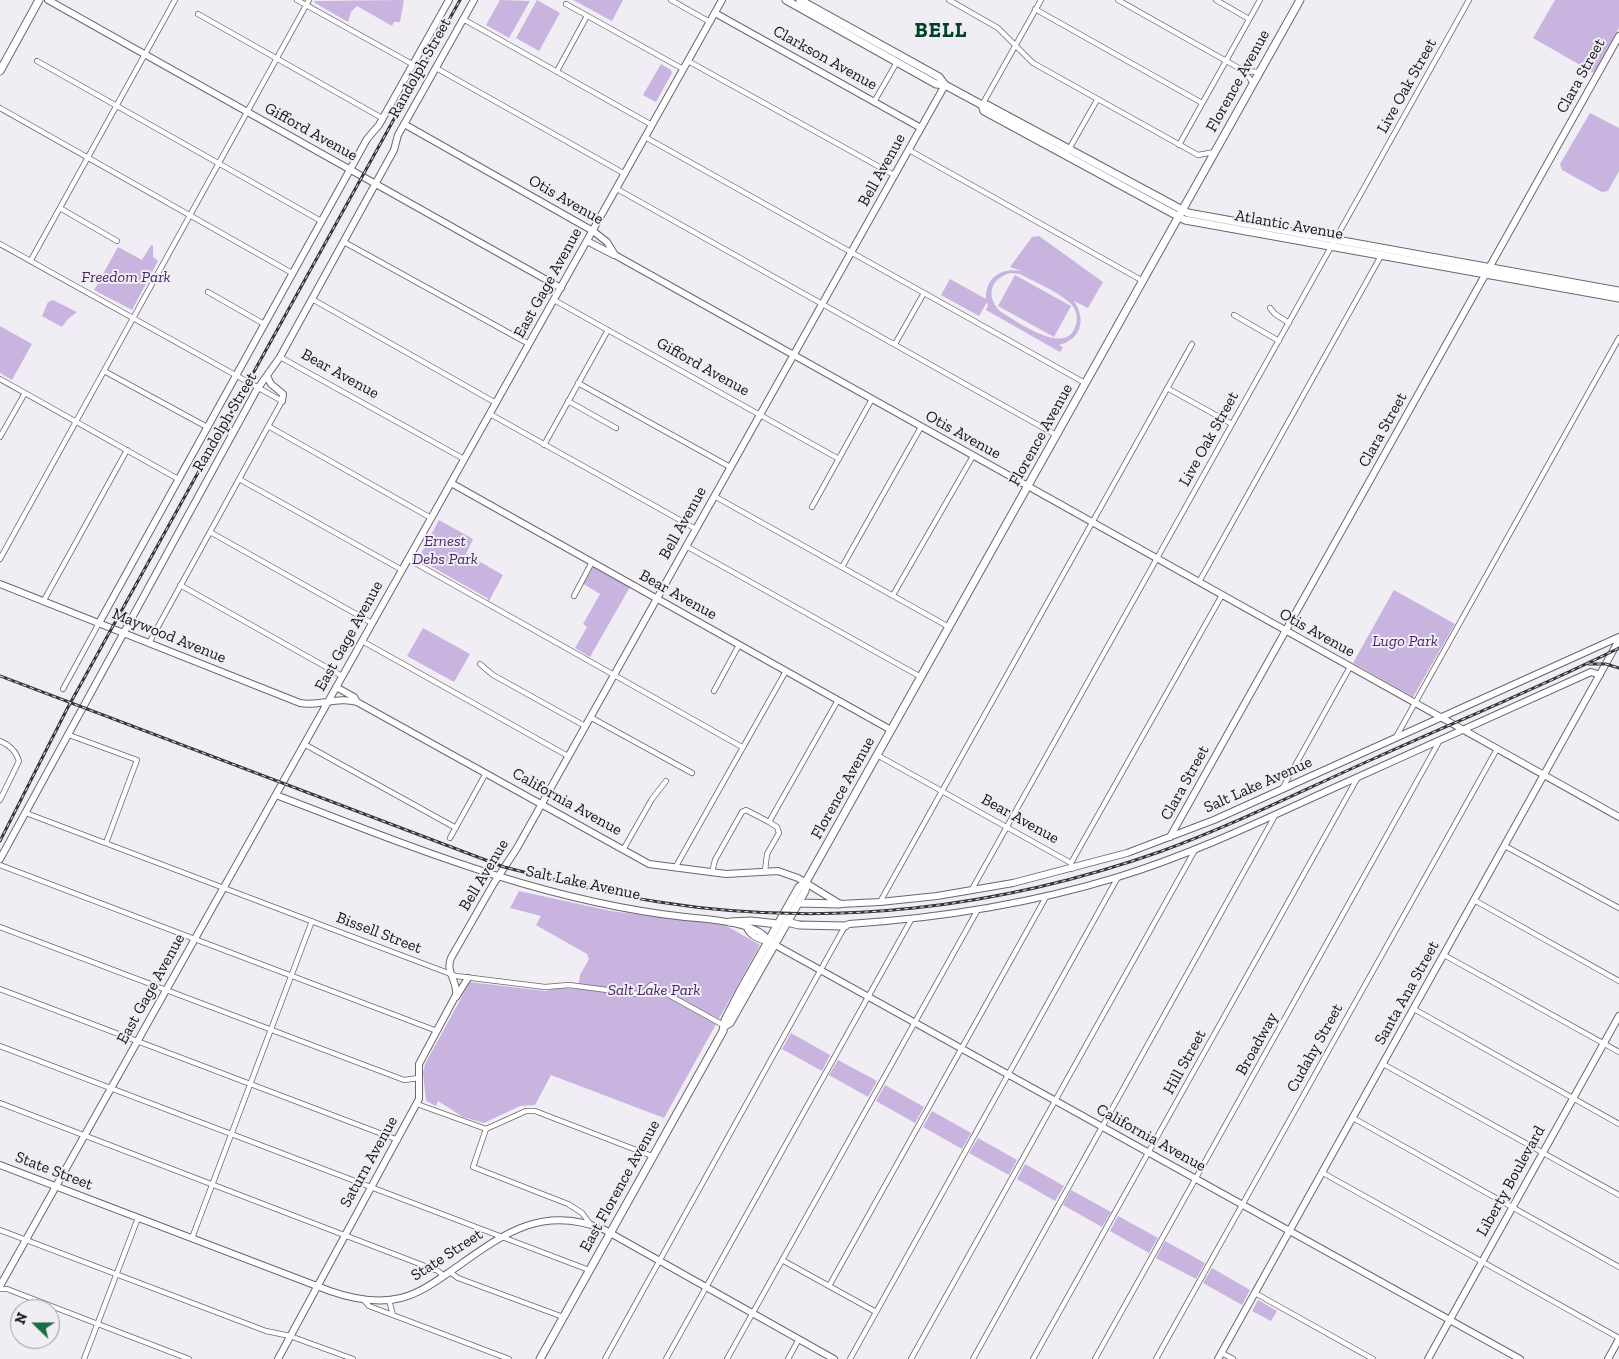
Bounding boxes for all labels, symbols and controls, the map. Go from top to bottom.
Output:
street label: Randolph Street [385,15,455,121]
district label: BELL [914,18,968,44]
street label: Clarkson Avenue [770,21,880,95]
street label: Florence Avenue [1202,26,1274,136]
street label: Live Oak Street [1373,35,1441,137]
street label: Clara Street [1553,35,1609,117]
street label: Gifford Avenue [261,99,361,165]
street label: Bell Avenue [854,130,910,210]
street label: Otis Avenue [525,171,607,229]
street label: Atlantic Avenue [1233,206,1345,244]
street label: East Gage Avenue [510,225,586,341]
park label: Freedom Park [81,267,171,287]
street label: Gifford Avenue [653,334,753,400]
street label: Bear Avenue [298,345,382,403]
street label: Randolph Street [189,369,261,475]
street label: Florence Avenue [1005,380,1077,490]
street label: Live Oak Street [1175,388,1243,490]
street label: Clara Street [1355,389,1411,471]
street label: Otis Avenue [922,406,1004,464]
street label: Bell Avenue [655,483,711,563]
park label: Ernest Debs Park [412,531,478,569]
street label: Bear Avenue [636,566,720,624]
street label: East Gage Avenue [311,578,387,694]
street label: Maywood Avenue [109,604,229,668]
street label: Otis Avenue [1276,604,1358,662]
park label: Lugo Park [1372,631,1438,651]
street label: Florence Avenue [807,733,879,843]
street label: Clara Street [1157,742,1213,824]
street label: Salt Lake Avenue [1201,753,1315,817]
street label: California Avenue [509,764,625,840]
street label: Bear Avenue [978,790,1062,848]
street label: Bell Avenue [455,836,513,914]
street label: Salt Lake Avenue [524,862,642,904]
street label: Bissell Street [334,908,424,958]
street label: East Gage Avenue [113,931,189,1047]
street label: Santa Ana Street [1371,938,1443,1048]
park label: Salt Lake Park [608,980,700,1000]
street label: Cudahy Street [1283,1000,1347,1096]
street label: Broadway [1232,1009,1282,1079]
street label: Hill Street [1159,1026,1211,1098]
street label: California Avenue [1093,1100,1209,1176]
street label: Saturn Avenue [336,1113,402,1211]
street label: East Florence Avenue [576,1117,664,1255]
street label: Liberty Boulevard [1473,1122,1549,1240]
street label: State Street [13,1147,95,1195]
street label: State Street [408,1225,486,1285]
north arrow [10,1299,60,1349]
text: N [12,1310,31,1327]

